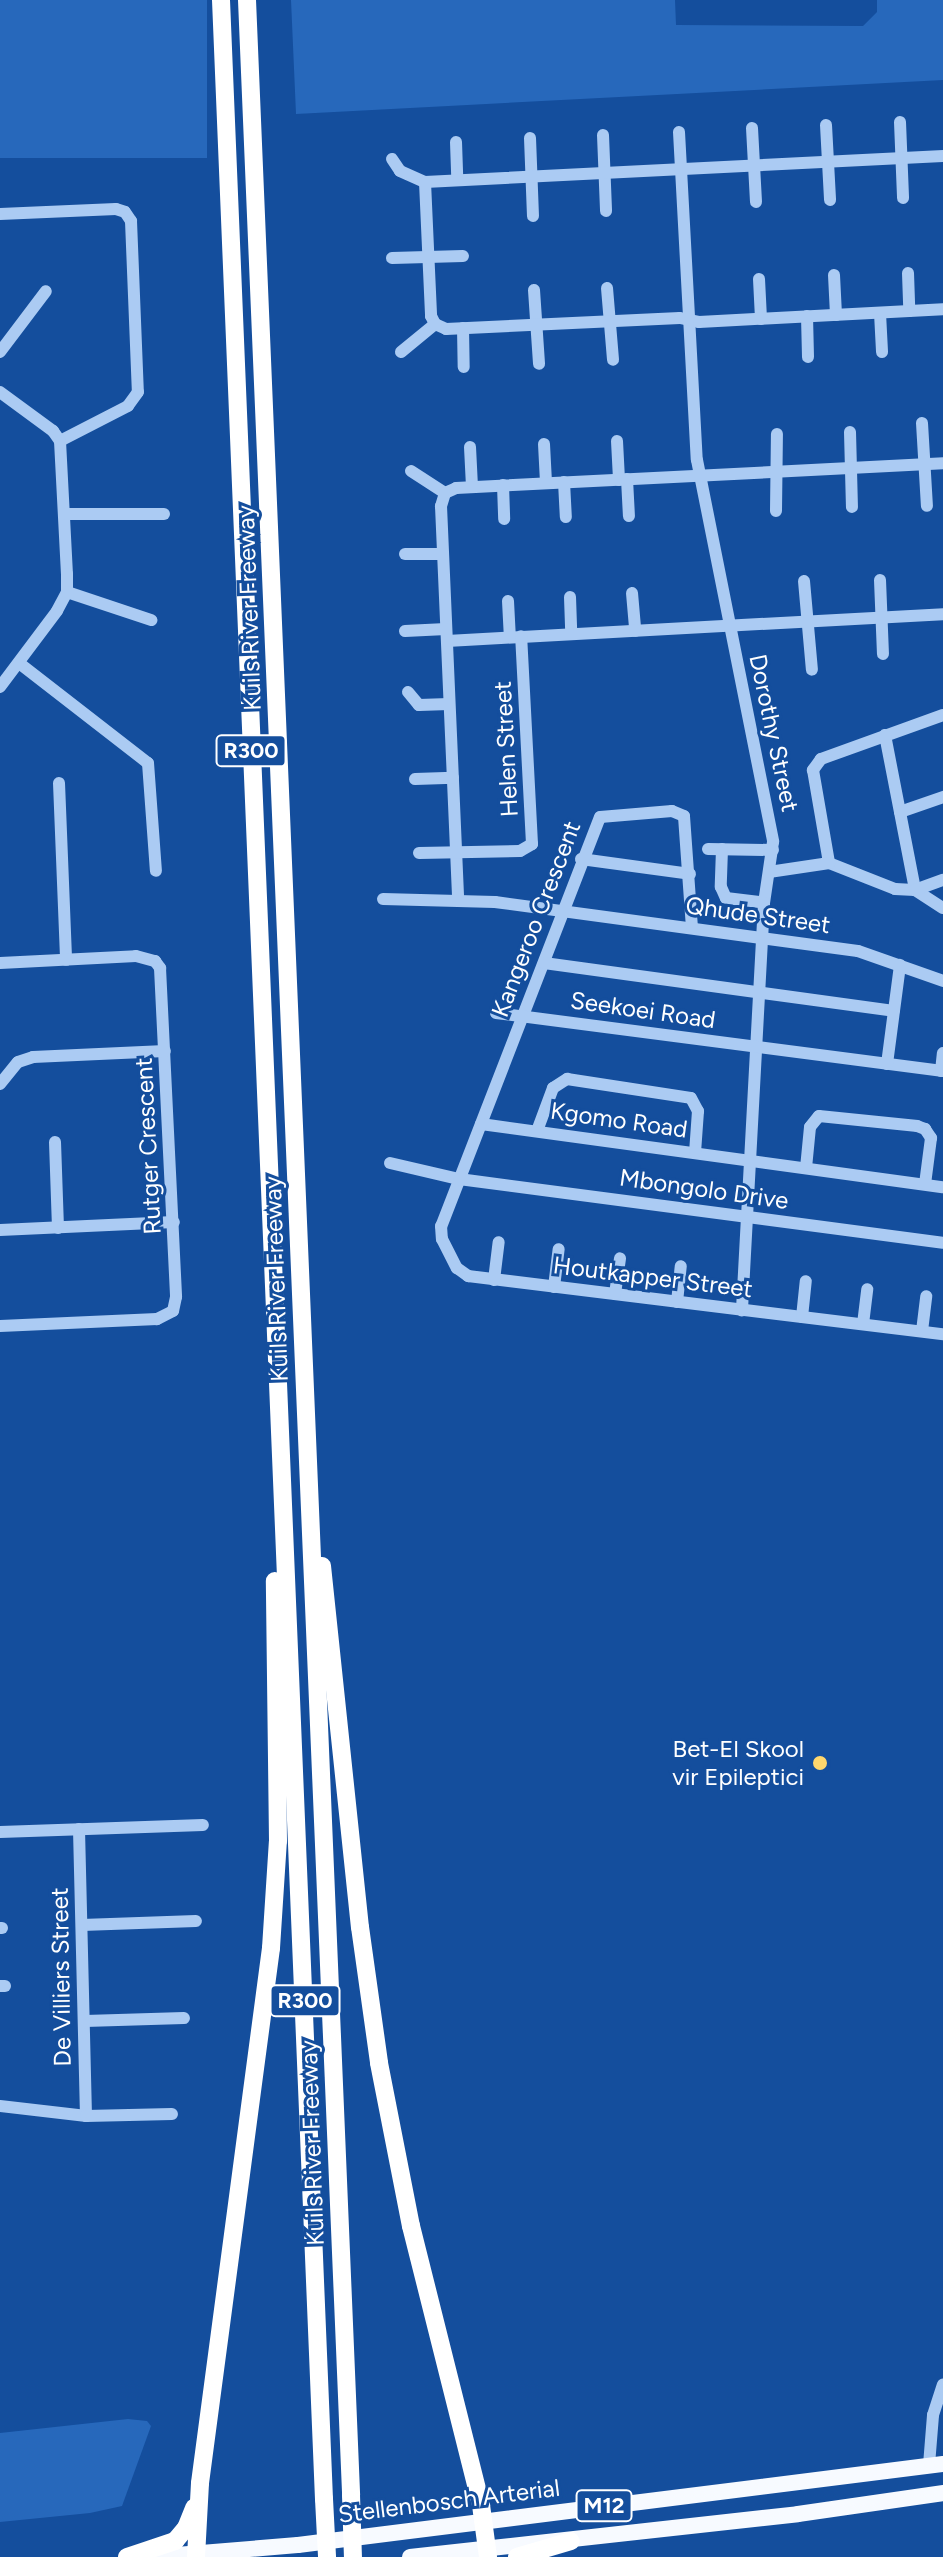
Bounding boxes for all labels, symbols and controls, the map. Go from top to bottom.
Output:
street label: Kuils River Freeway [231,505,267,711]
street label: Dorothy Street [743,652,805,814]
street label: Helen Street [488,680,524,818]
road number: R300 [215,733,287,769]
street label: Kangeroo Crescent [485,817,587,1021]
street label: Qhude Street [684,891,832,939]
street label: Seekoei Road [569,986,717,1034]
street label: Rutger Crescent [129,1057,167,1235]
street label: Kgomo Road [549,1096,689,1144]
street label: Mbongolo Drive [618,1163,790,1215]
street label: Kuils River Freeway [258,1176,294,1382]
street label: Houtkapper Street [552,1250,754,1304]
place label: Bet-El Skool vir Epileptici [672,1735,804,1791]
marker: Bet-El Skool vir Epileptici [811,1754,829,1772]
street label: De Villiers Street [45,1887,77,2067]
road number: R300 [269,1983,341,2019]
street label: Kuils River Freeway [294,2040,330,2246]
street label: Stellenbosch Arterial [337,2473,561,2529]
road number: M12 [574,2488,634,2524]

